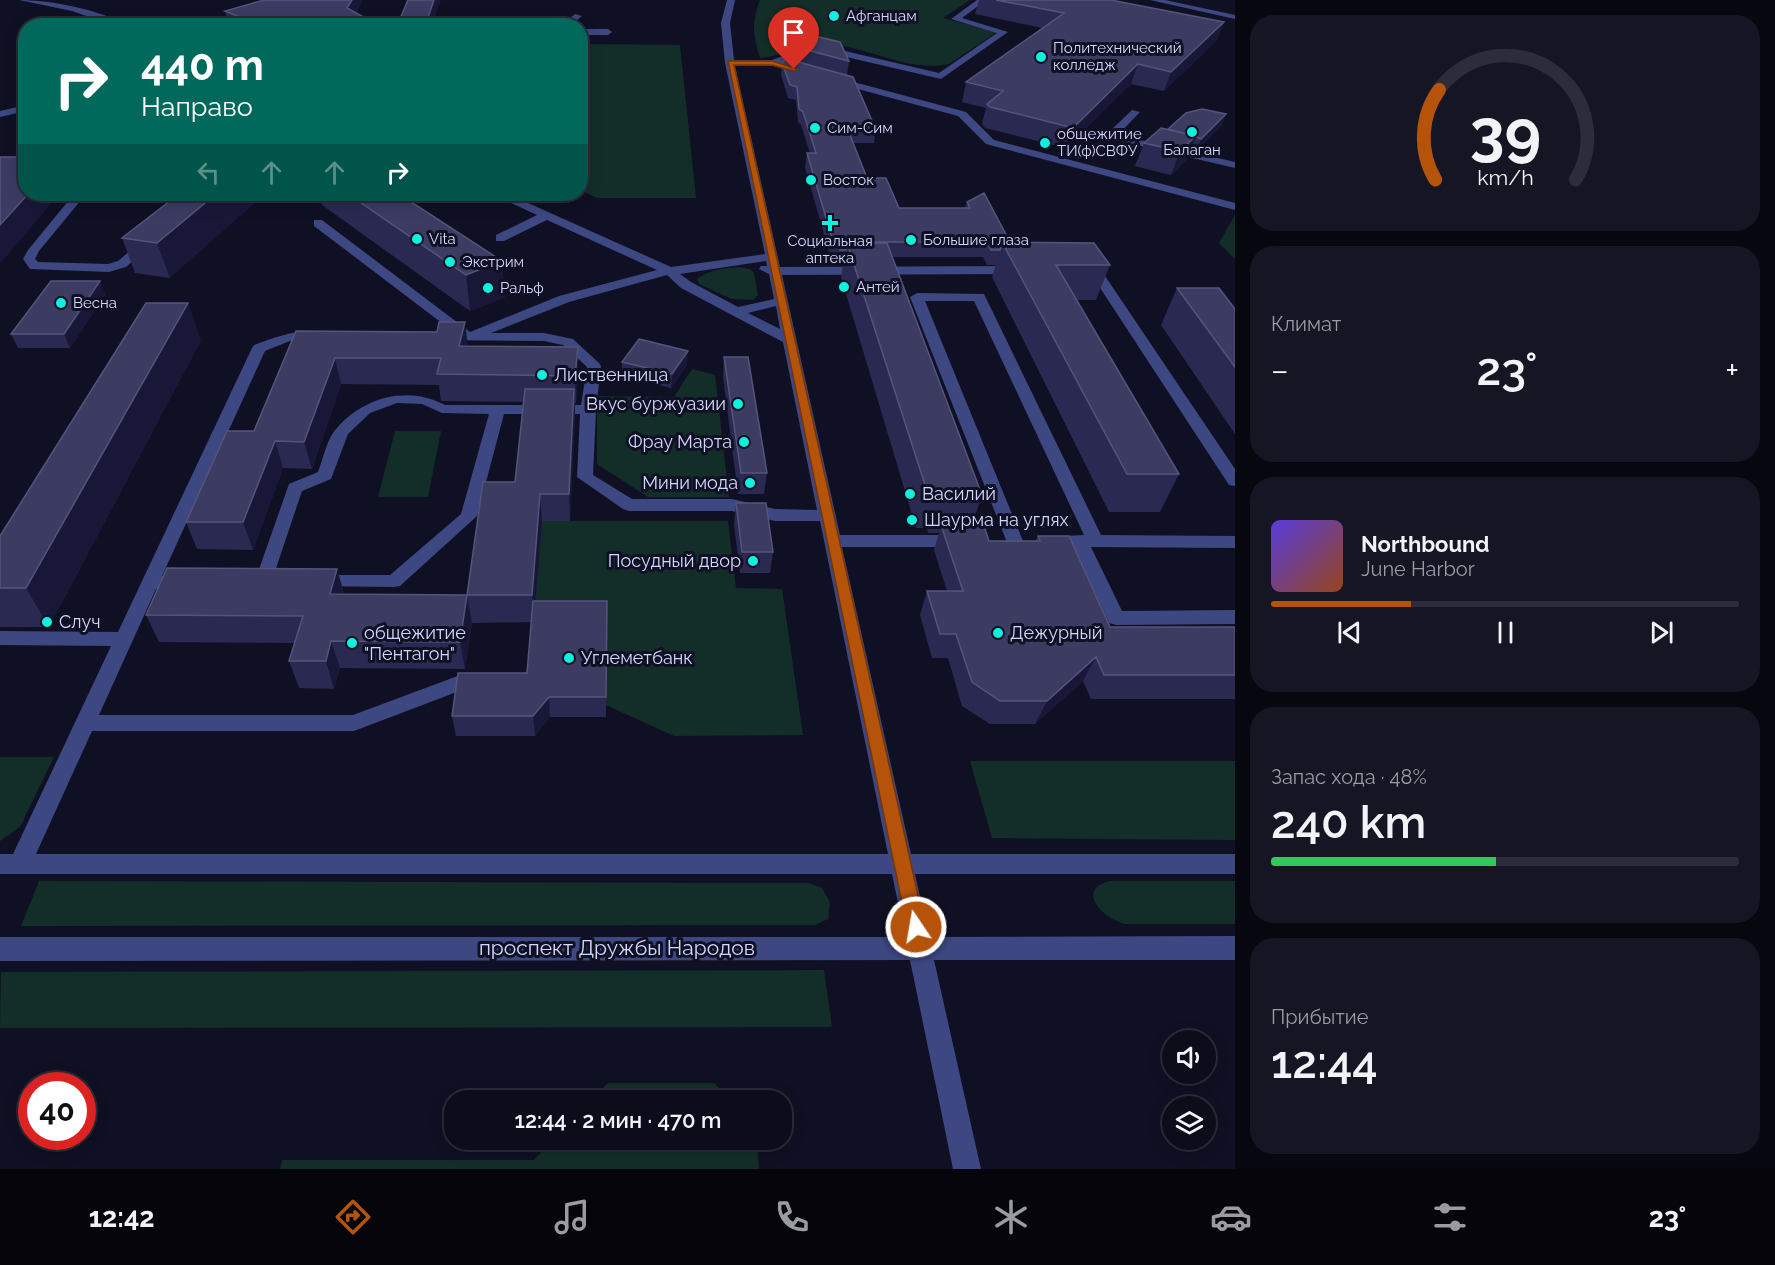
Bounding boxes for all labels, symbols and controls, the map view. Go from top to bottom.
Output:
pin [768,7,819,69]
place label: Афганцам [846,7,917,25]
marker: Афганцам [827,9,841,23]
icon: arrive [777,16,810,49]
place label: Политехнический колледж [1053,39,1182,74]
text: 440 m [141,41,264,90]
icon: right [42,42,120,120]
marker: Политехнический колледж [1034,50,1048,64]
text: Направо [141,91,253,122]
text: 39 [1469,95,1541,169]
place label: Сим-Сим [827,119,893,137]
marker: Сим-Сим [808,121,822,135]
place label: общежитие ТИ(ф)СВФУ [1057,125,1142,160]
marker: Балаган [1185,125,1199,139]
marker: общежитие ТИ(ф)СВФУ [1038,136,1052,150]
place label: Балаган [1163,141,1221,159]
icon: left [192,156,225,189]
icon: ahead [255,156,288,189]
icon: ahead [318,156,351,189]
icon: right [381,156,414,189]
text: km/h [1477,165,1533,190]
place label: Восток [823,171,874,189]
marker: Восток [804,173,818,187]
marker: Социальная аптека [823,216,837,230]
place label: Vita [429,230,456,248]
place label: Большие глаза [923,231,1029,249]
marker: Vita [410,232,424,246]
place label: Социальная аптека [787,232,873,267]
marker: Большие глаза [904,233,918,247]
place label: Экстрим [462,253,524,271]
marker: Экстрим [443,255,457,269]
place label: Антей [856,278,900,296]
place label: Ральф [500,279,544,297]
marker: Антей [837,280,851,294]
marker: Ральф [481,281,495,295]
place label: Весна [73,294,117,312]
marker: Весна [54,296,68,310]
text: Климат [1271,312,1341,336]
text: 23° [1477,343,1538,396]
text: − [1271,351,1289,390]
text: + [1725,351,1739,390]
place label: Лиственница [554,364,668,385]
marker: Лиственница [535,368,549,382]
place label: Вкус буржуазии [586,393,726,414]
marker: Вкус буржуазии [731,397,745,411]
place label: Фрау Марта [628,431,732,452]
marker: Фрау Марта [737,435,751,449]
place label: Мини мода [642,472,738,493]
marker: Мини мода [743,476,757,490]
place label: Василий [922,483,996,504]
marker: Василий [903,487,917,501]
place label: Шаурма на углях [924,509,1069,530]
marker: Шаурма на углях [905,513,919,527]
text: Northbound [1361,531,1490,557]
place label: Посудный двор [608,550,741,571]
marker: Посудный двор [746,554,760,568]
text: June Harbor [1361,557,1475,581]
place label: Случ [59,611,101,632]
marker: Случ [40,615,54,629]
icon: previous [1333,616,1366,649]
icon: pause [1489,616,1522,649]
icon: next [1645,616,1678,649]
place label: общежитие "Пентагон" [364,622,466,664]
place label: Дежурный [1010,622,1103,643]
marker: Дежурный [991,626,1005,640]
marker: общежитие "Пентагон" [345,636,359,650]
place label: Углеметбанк [581,647,693,668]
marker: Углеметбанк [562,651,576,665]
text: Запас хода · 48% [1271,765,1427,789]
text: 240 km [1271,796,1426,849]
position arrow [884,895,948,959]
street label: проспект Дружбы Народов [479,935,755,960]
text: Прибытие [1271,1005,1368,1029]
map controls [1162,1030,1216,1150]
button: sound [1162,1030,1216,1084]
text: 12:44 [1271,1036,1378,1089]
speed limit sign: 40 [18,1072,96,1150]
button: layers [1162,1096,1216,1150]
text: 12:44 · 2 мин · 470 m [515,1107,721,1133]
icon: directions [332,1196,374,1238]
icon: music [551,1196,593,1238]
icon: phone [771,1196,813,1238]
icon: climate [990,1196,1032,1238]
icon: car [1210,1196,1252,1238]
icon: filters [1429,1196,1471,1238]
text: 12:42 [89,1202,155,1233]
text: 23° [1649,1202,1686,1233]

